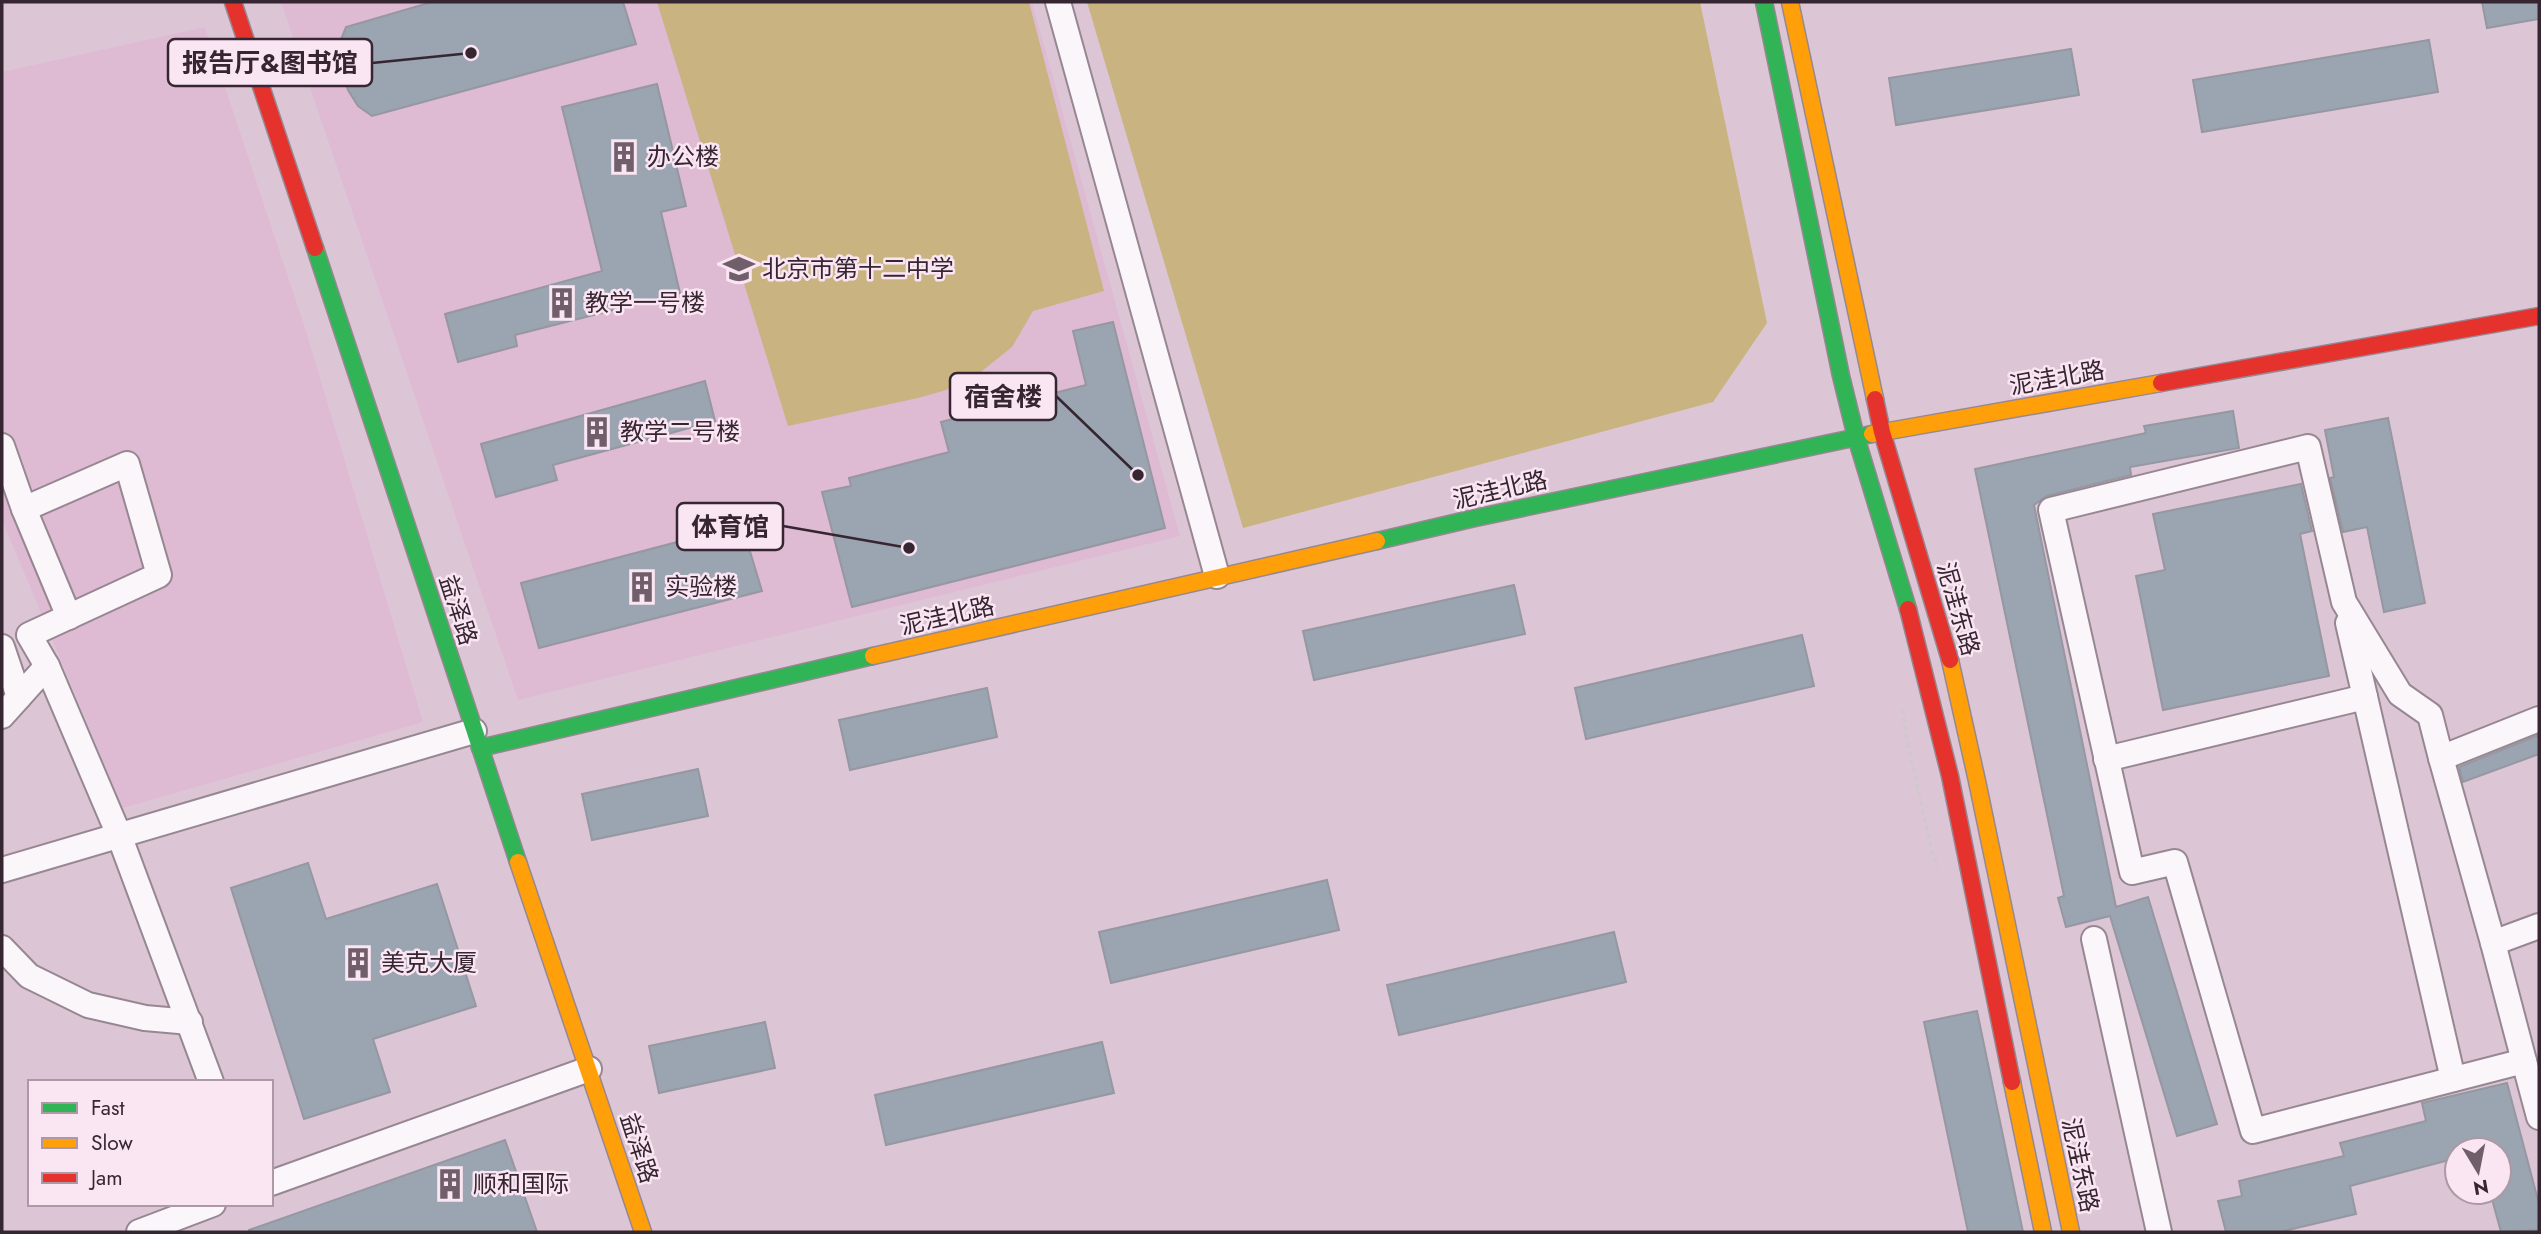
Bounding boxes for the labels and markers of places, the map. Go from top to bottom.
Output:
callout: 报告厅&图书馆 [168,39,372,86]
place label: 办公楼 [647,139,719,174]
building icon: 办公楼 [607,140,641,174]
place label: 北京市第十二中学 [762,251,954,286]
school or university icon: 北京市第十二中学 [722,252,756,286]
place label: 教学一号楼 [585,285,705,320]
building icon: 教学一号楼 [545,286,579,320]
callout: 宿舍楼 [950,373,1056,420]
place label: 教学二号楼 [620,414,740,449]
building icon: 教学二号楼 [580,415,614,449]
callout: 体育馆 [677,503,783,550]
place label: 实验楼 [665,569,737,604]
building icon: 实验楼 [625,570,659,604]
place label: 美克大厦 [381,945,477,980]
building icon: 美克大厦 [341,946,375,980]
place label: 顺和国际 [473,1166,569,1201]
building icon: 顺和国际 [433,1167,467,1201]

